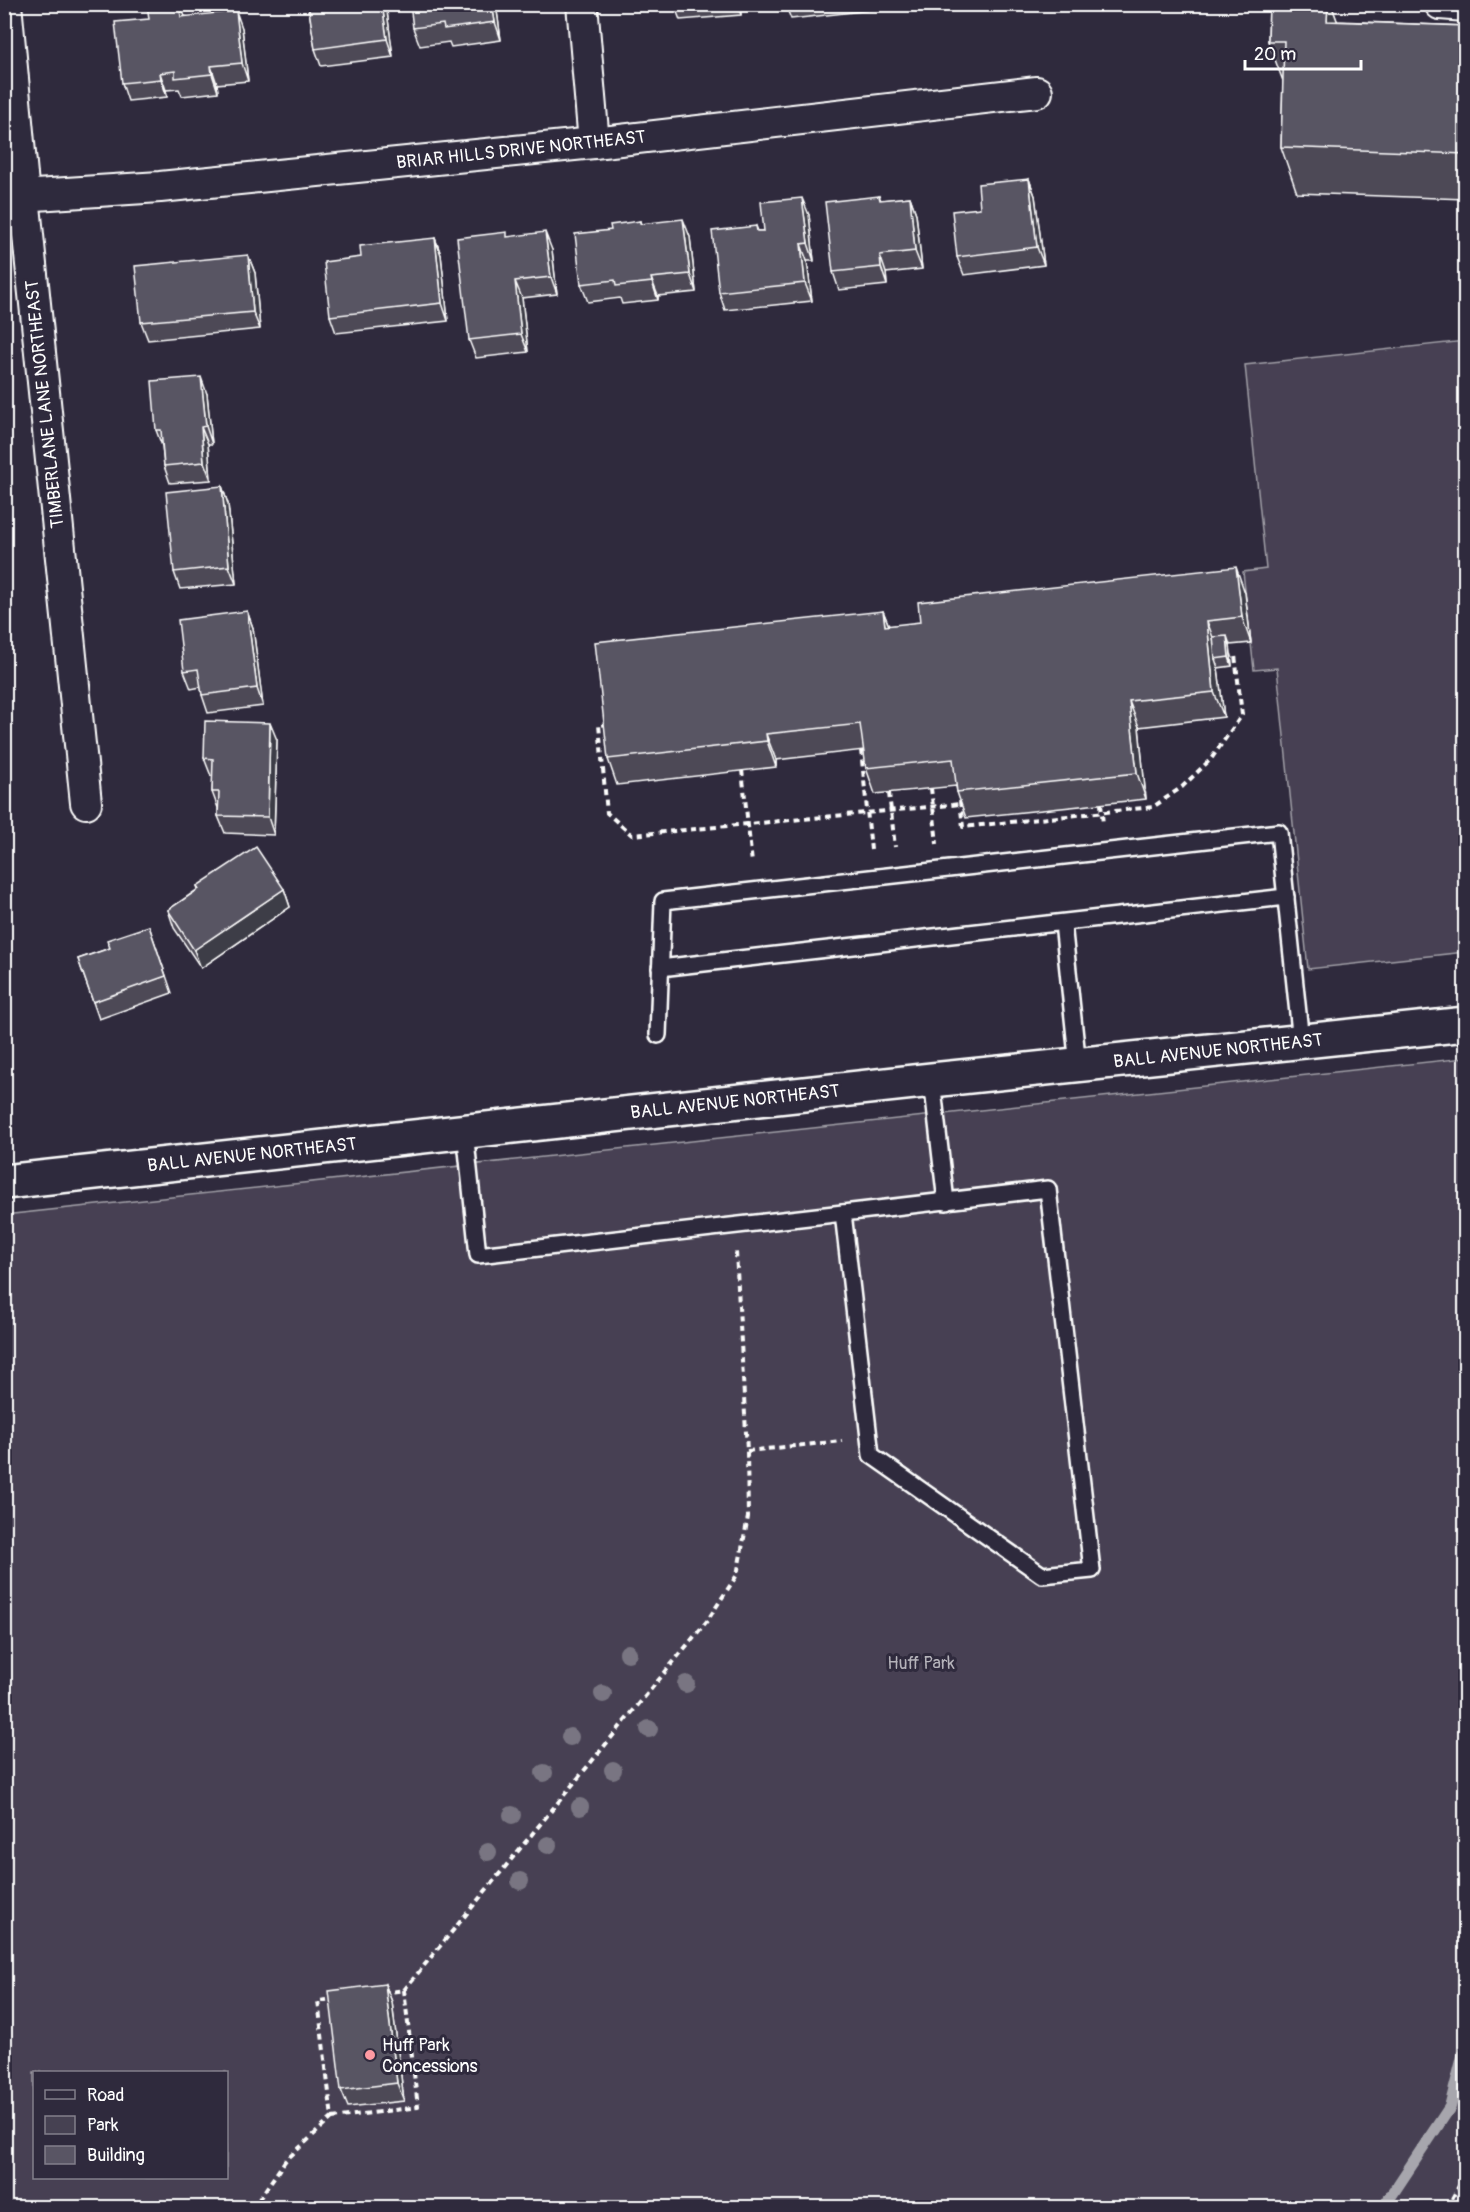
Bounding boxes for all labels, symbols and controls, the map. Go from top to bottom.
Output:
scale bar [1245,33,1360,71]
text: 20 m [1254,43,1296,66]
street label: BRIAR HILLS DRIVE NORTHEAST [395,125,647,175]
street label: TIMBERLANE LANE NORTHEAST [21,279,69,529]
street label: BALL AVENUE NORTHEAST [1112,1029,1324,1073]
street label: BALL AVENUE NORTHEAST [629,1080,841,1124]
street label: BALL AVENUE NORTHEAST [146,1133,358,1177]
park label: Huff Park [887,1652,955,1675]
place label: Huff Park Concessions [382,2034,477,2078]
marker: Huff Park Concessions [363,2048,377,2062]
legend [33,2071,228,2179]
text: Road [87,2084,124,2107]
text: Park [87,2114,119,2137]
text: Building [87,2144,145,2167]

